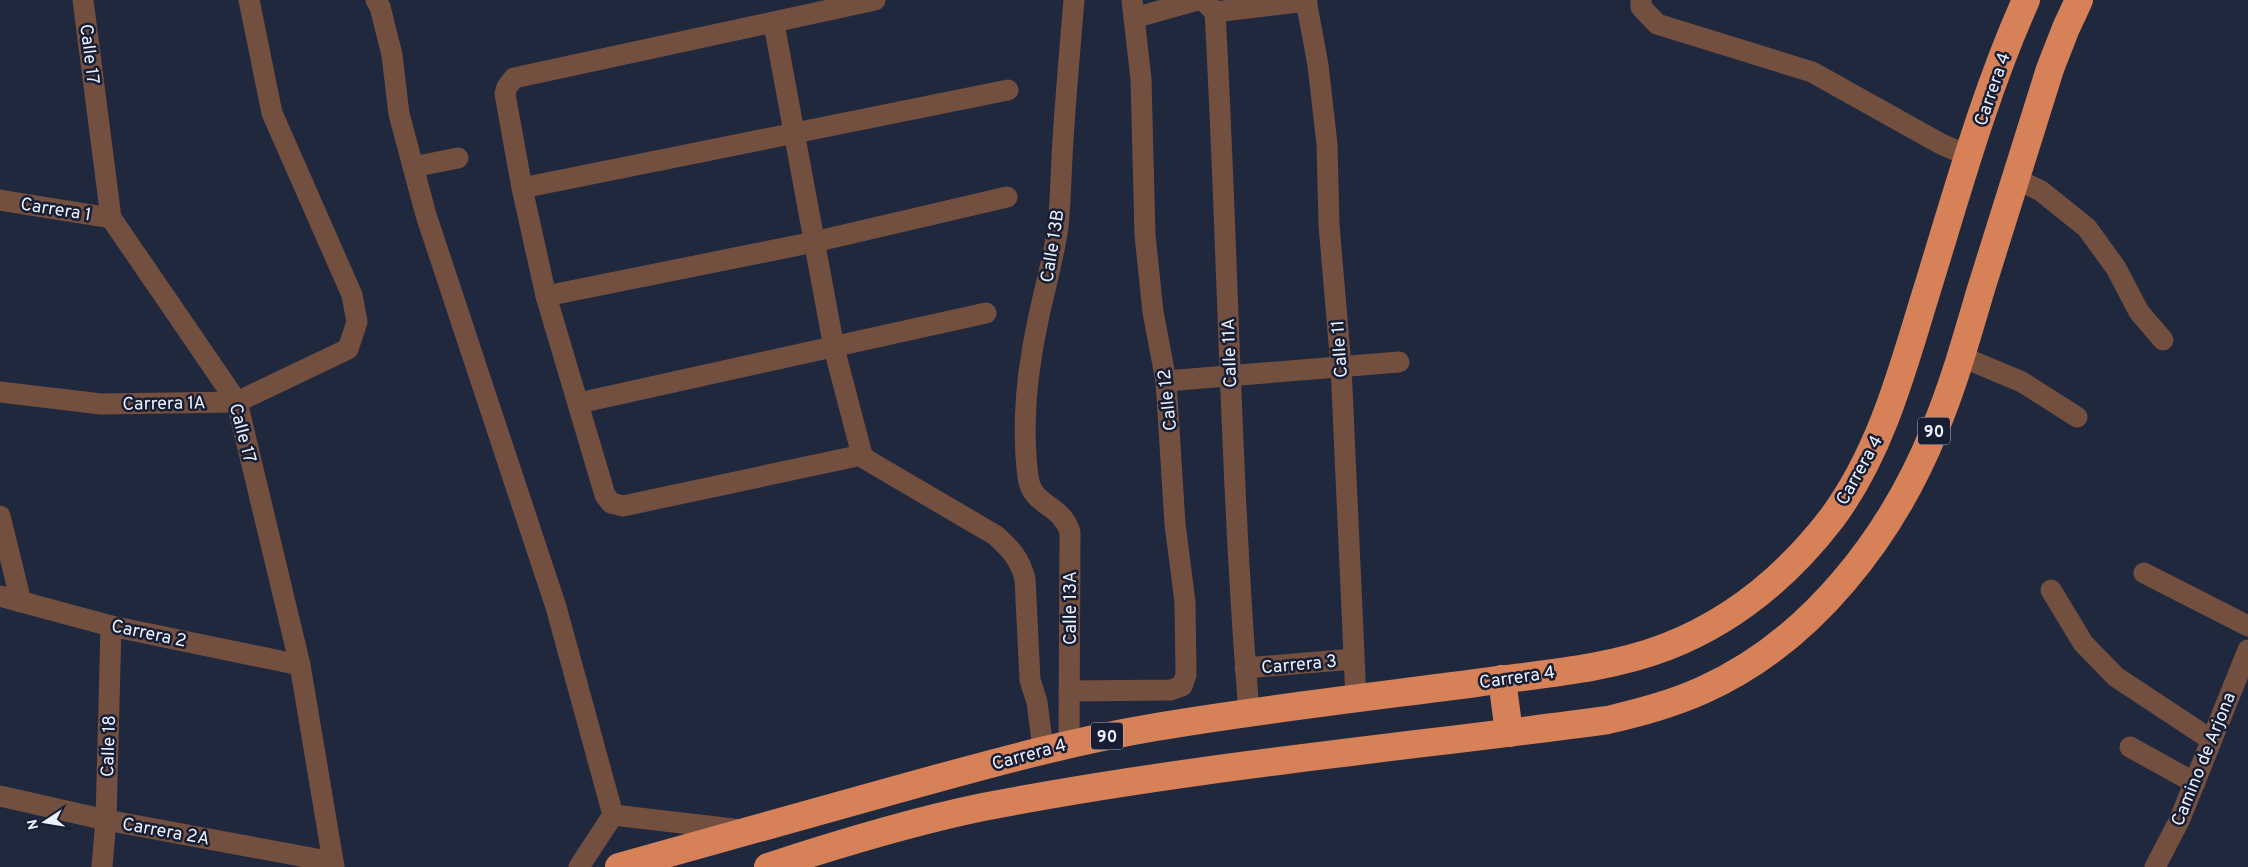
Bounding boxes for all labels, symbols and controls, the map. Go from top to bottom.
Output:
street label: Calle 17 [73,23,104,86]
street label: Carrera 4 [1970,50,2017,129]
street label: Carrera 1 [19,194,93,227]
street label: Calle 13B [1036,208,1071,284]
street label: Calle 11A [1218,318,1243,388]
street label: Calle 11 [1327,319,1354,379]
street label: Calle 12 [1154,368,1183,432]
street label: Carrera 1A [122,392,206,417]
street label: Calle 17 [223,401,260,466]
road number: 90 [1918,418,1950,444]
street label: Carrera 4 [1832,432,1889,510]
street label: Calle 13A [1060,571,1083,645]
street label: Carrera 2 [109,615,188,654]
street label: Carrera 3 [1260,651,1338,680]
street label: Carrera 4 [1478,662,1557,695]
street label: Camino de Arjona [2167,689,2242,830]
street label: Calle 18 [97,715,122,778]
road number: 90 [1091,722,1123,749]
street label: Carrera 4 [990,734,1069,776]
north arrow [20,797,70,847]
street label: Carrera 2A [120,813,211,851]
text: N [24,818,43,831]

